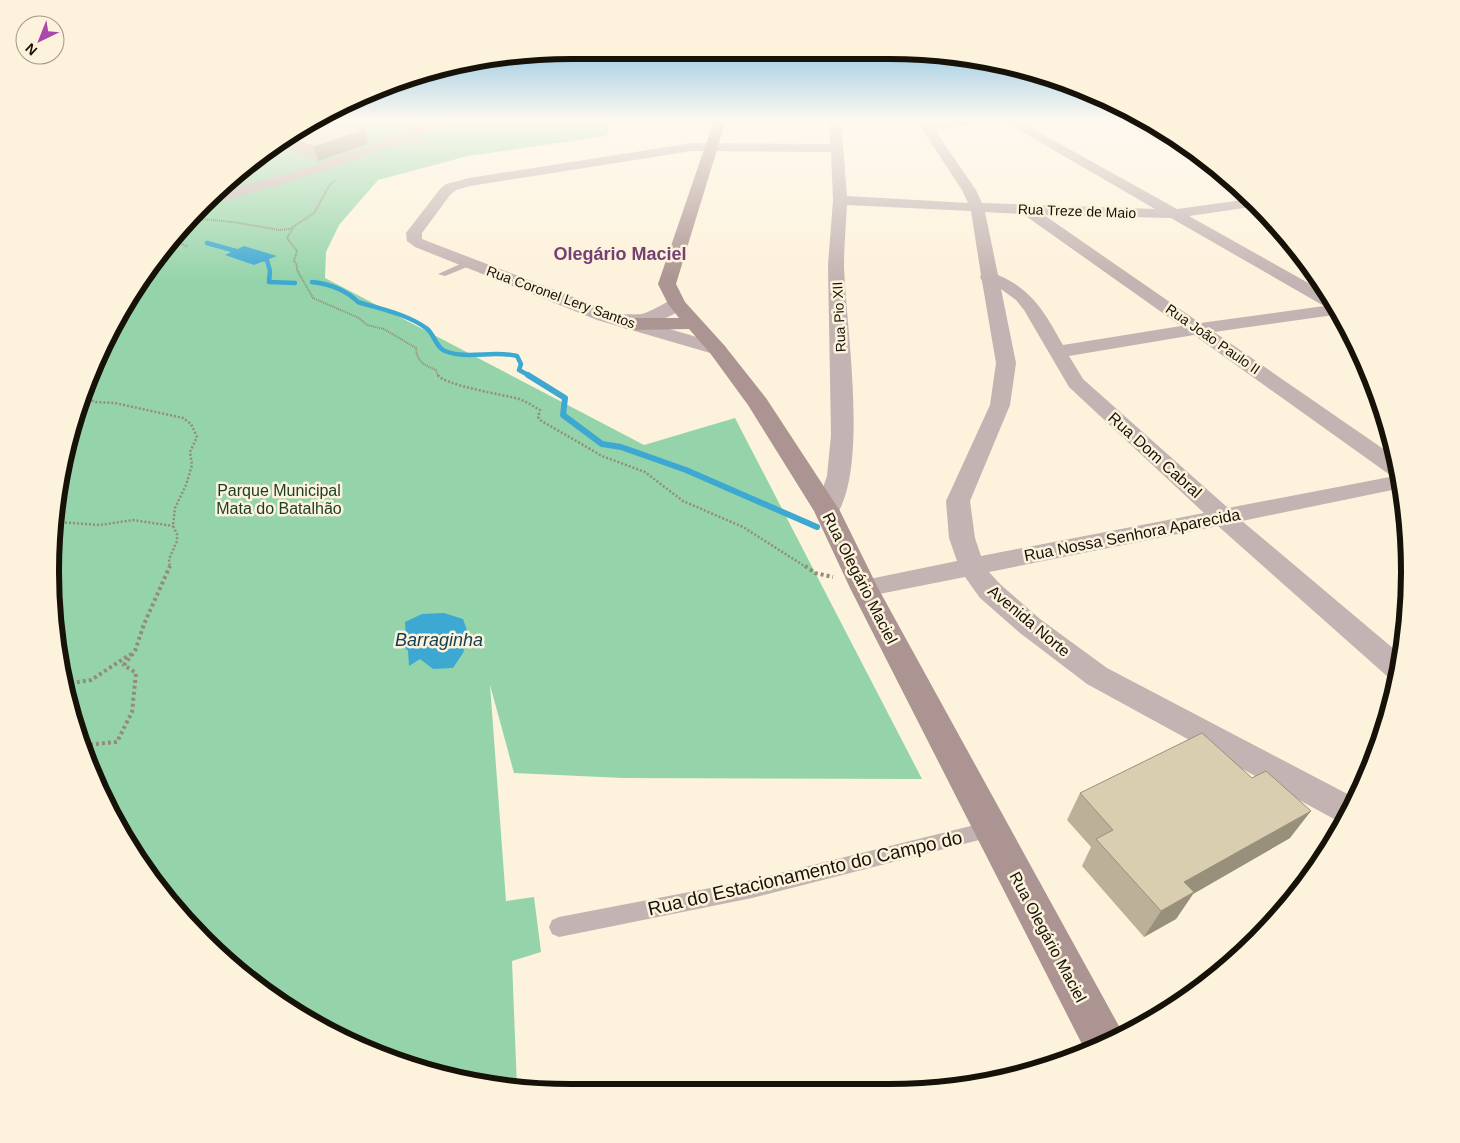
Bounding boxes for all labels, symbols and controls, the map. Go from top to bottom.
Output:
north arrow [15,15,65,65]
text: N [22,40,40,59]
street label: Rua Treze de Maio [1018,201,1137,221]
district label: Olegário Maciel [553,244,687,264]
street label: Rua Coronel Lery Santos [484,263,638,331]
street label: Rua Pio XII [829,281,849,353]
street label: Rua João Paulo II [1163,301,1263,377]
street label: Rua Dom Cabral [1105,409,1205,501]
park label: Parque Municipal Mata do Batalhão [216,482,342,517]
street label: Rua Nossa Senhora Aparecida [1023,506,1242,564]
street label: Rua Olegário Maciel [820,510,900,646]
street label: Avenida Norte [985,582,1073,660]
water label: Barraginha [395,630,483,650]
street label: Rua do Estacionamento do Campo do [646,827,964,919]
street label: Rua Olegário Maciel [1006,869,1090,1005]

